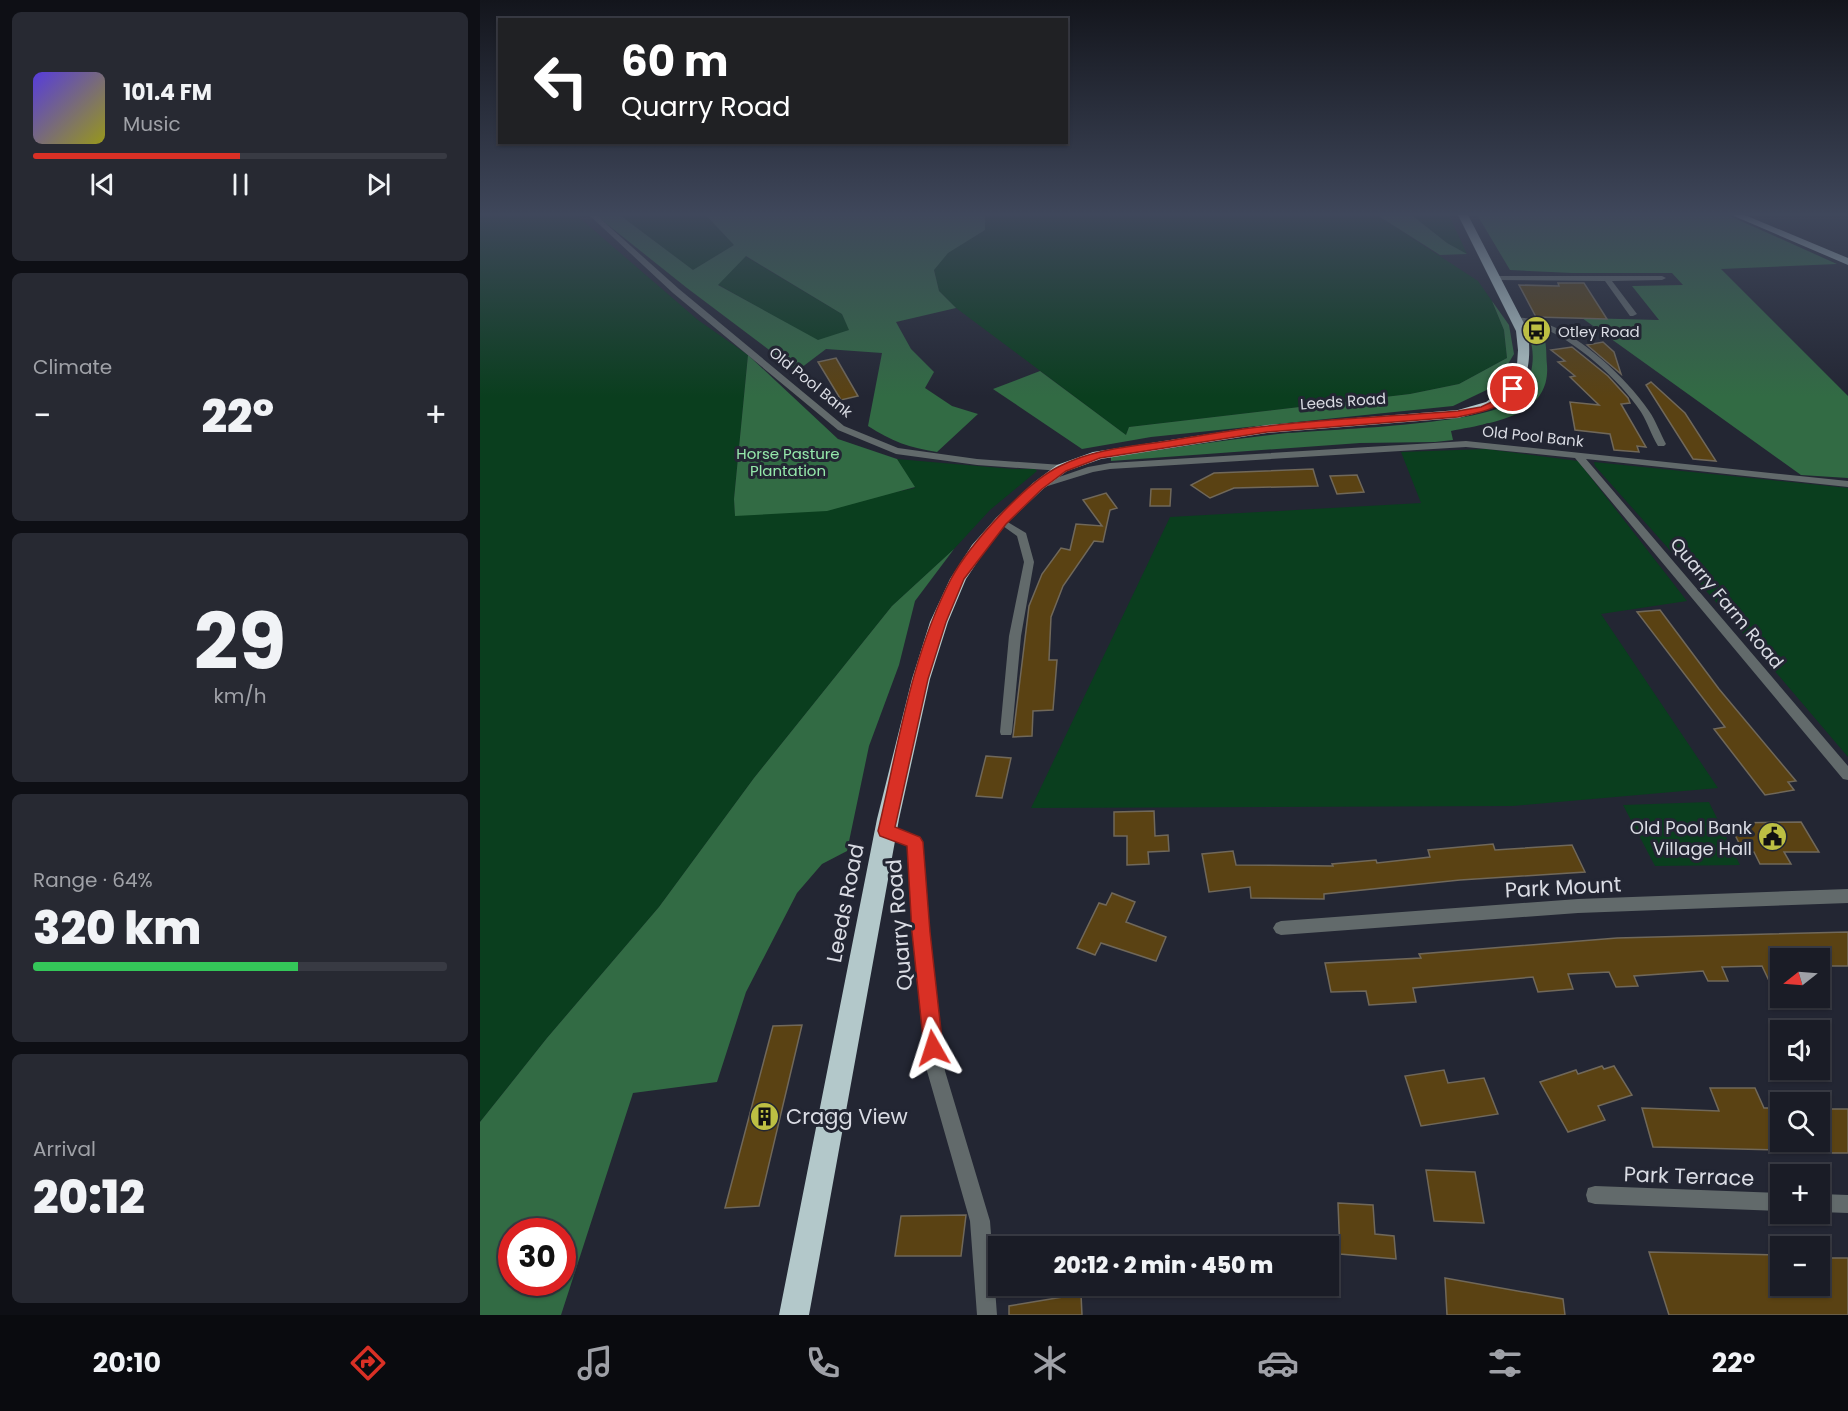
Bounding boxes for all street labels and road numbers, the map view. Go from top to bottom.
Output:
street label: Old Pool Bank [765,342,857,422]
street label: Leeds Road [1299,388,1387,414]
street label: Old Pool Bank [1481,420,1585,452]
street label: Quarry Farm Road [1665,532,1789,674]
street label: Leeds Road [819,841,871,965]
street label: Quarry Road [879,858,919,992]
street label: Park Mount [1504,869,1622,905]
street label: Park Terrace [1623,1159,1755,1193]

